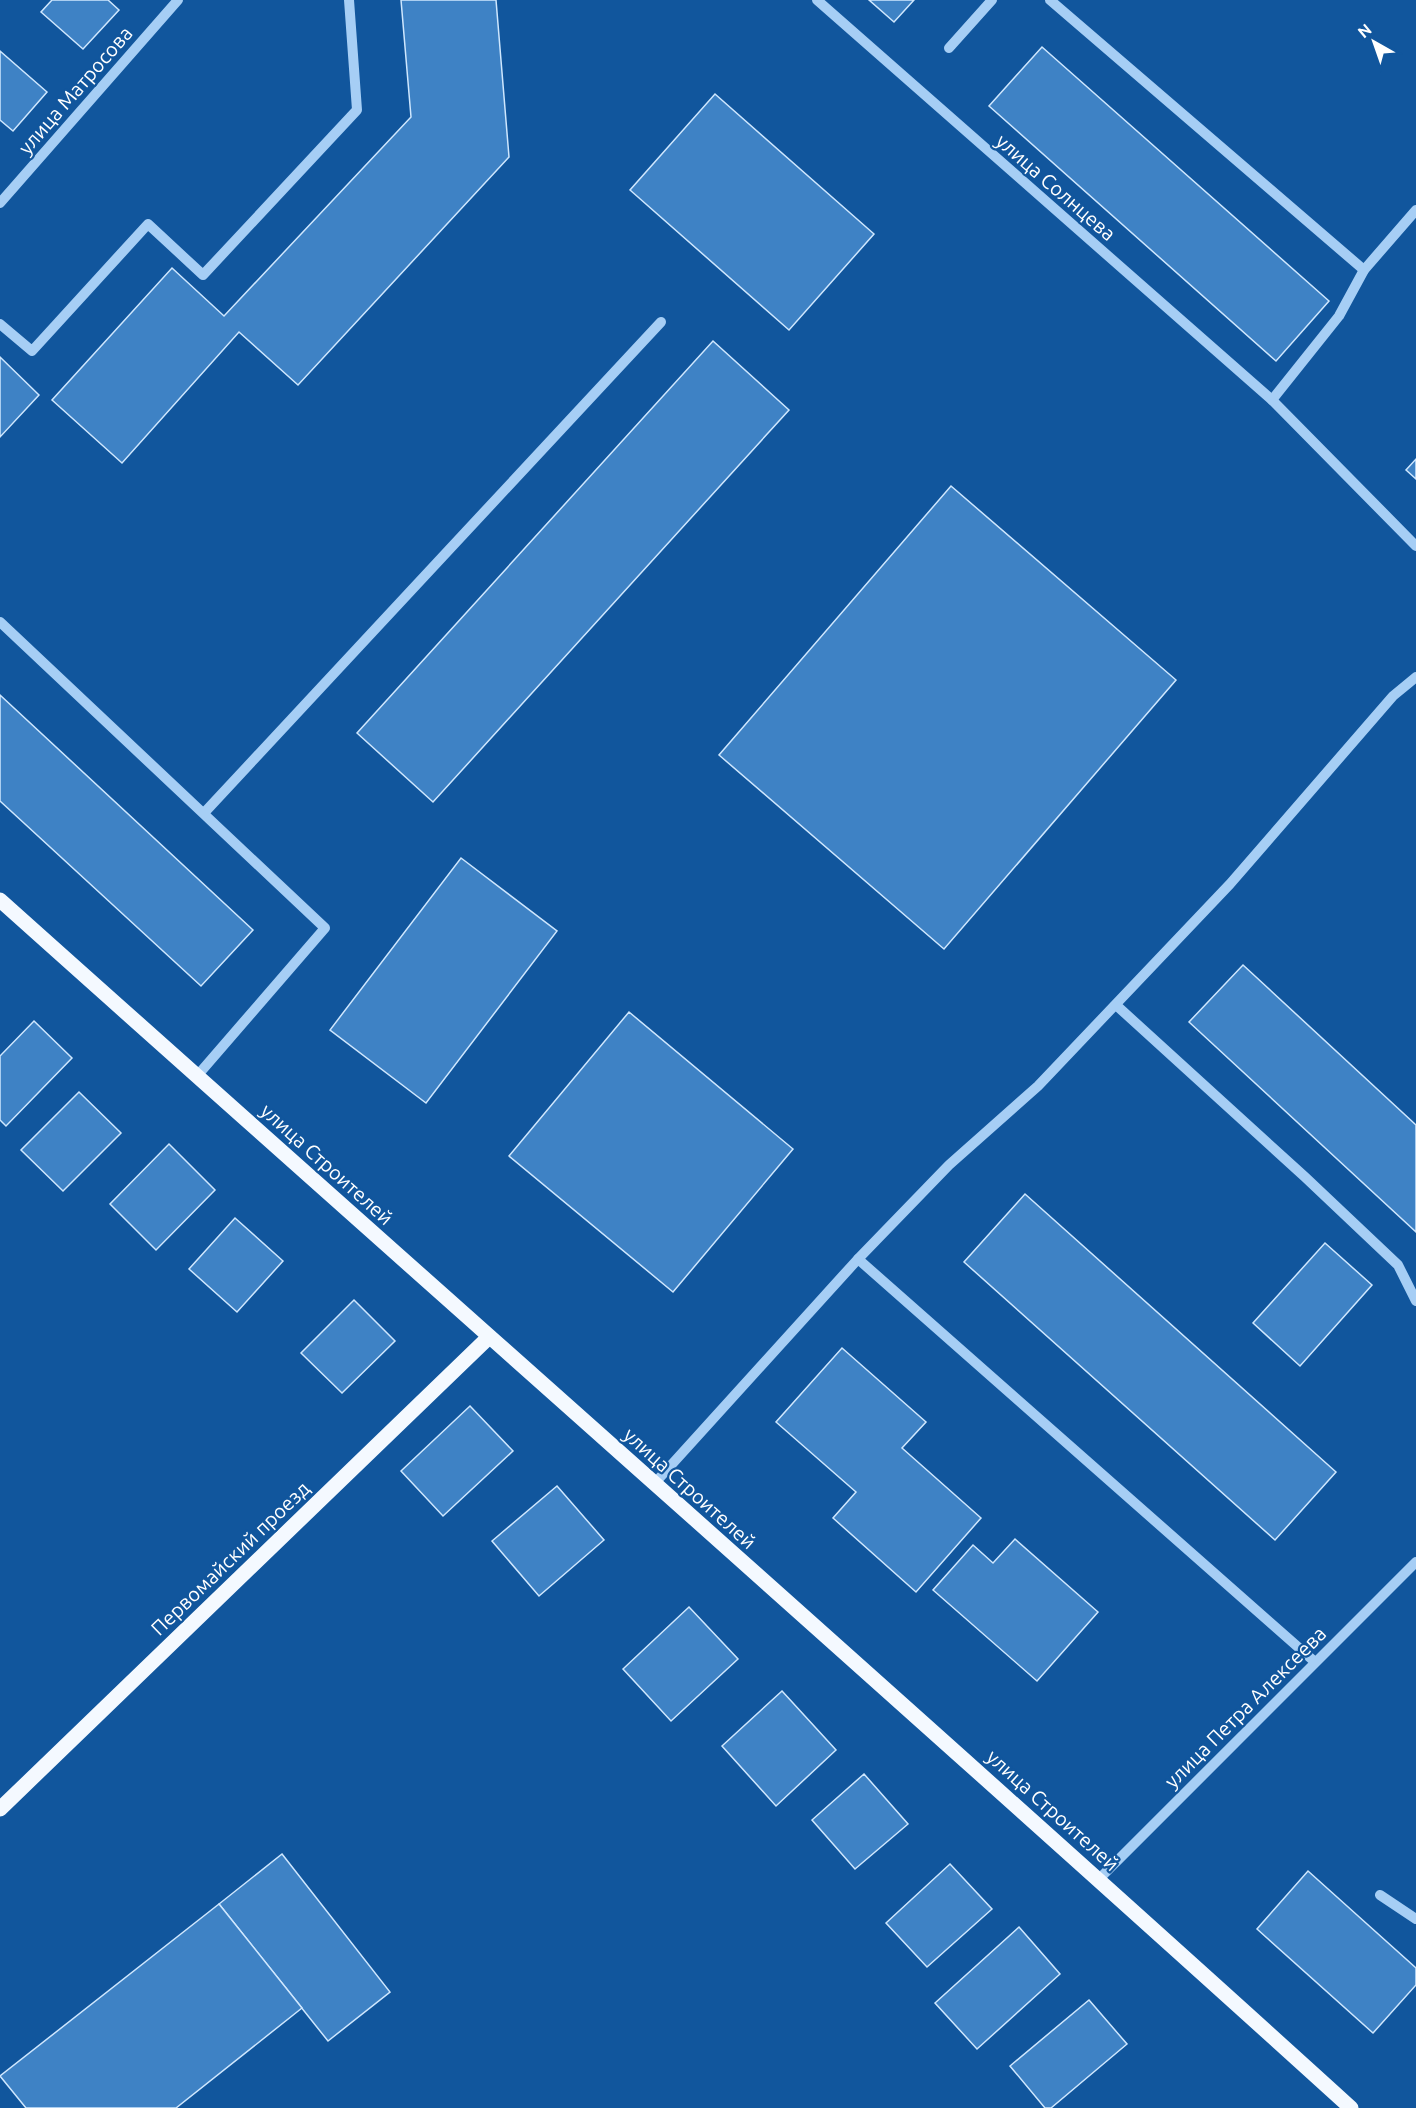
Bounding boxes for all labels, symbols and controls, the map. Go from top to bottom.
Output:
north arrow [1344,12,1404,72]
text: N [1354,20,1375,41]
street label: улица Матросова [13,22,137,158]
street label: улица Солнцева [992,129,1120,245]
street label: улица Строителей [256,1099,398,1229]
street label: улица Строителей [619,1423,761,1553]
street label: Первомайский проезд [146,1476,314,1640]
street label: улица Петра Алексеева [1160,1622,1330,1792]
street label: улица Строителей [982,1745,1124,1875]

